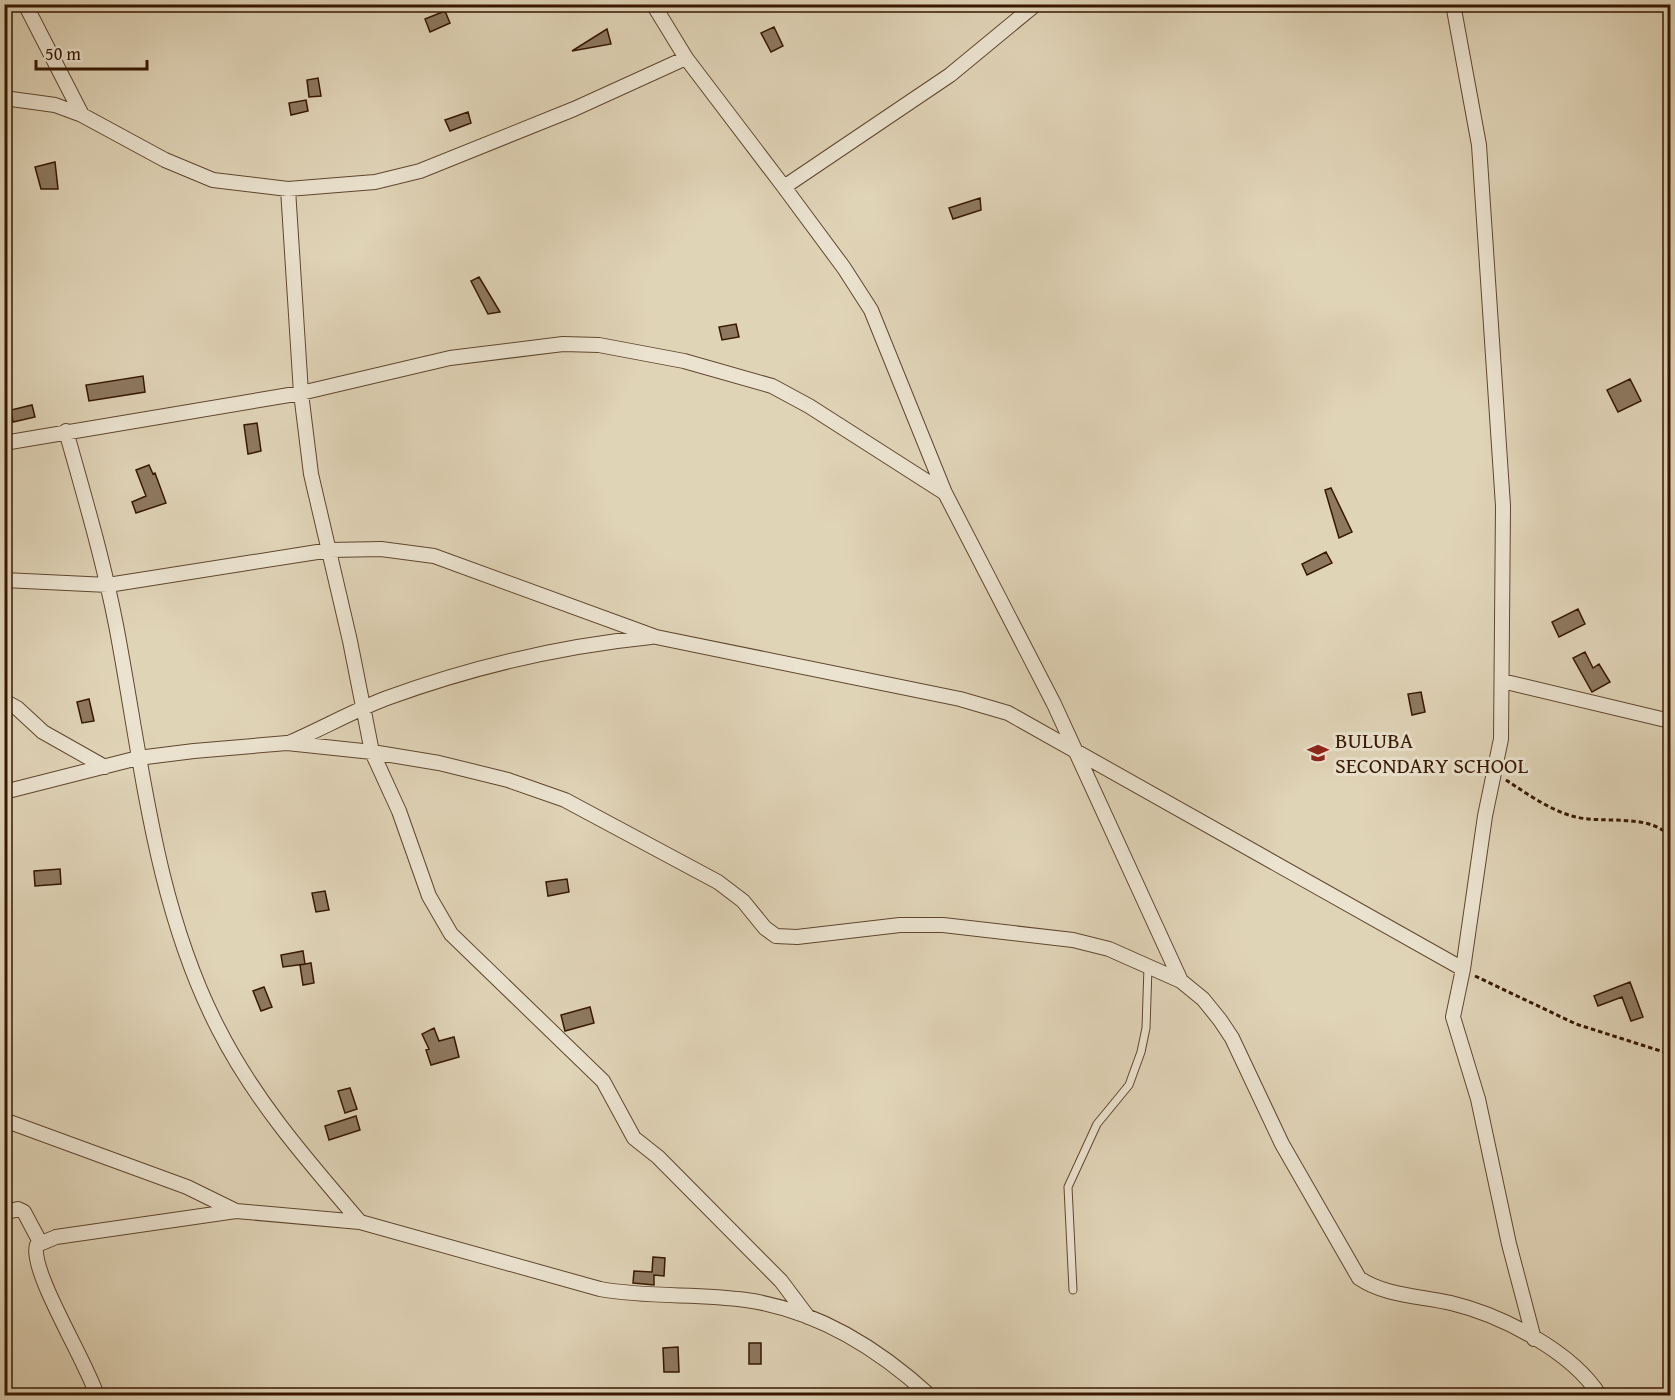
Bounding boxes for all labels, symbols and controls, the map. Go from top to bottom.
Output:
scale bar [36,33,147,71]
text: 50 m [45,40,81,67]
place label: BULUBA SECONDARY SCHOOL [1335,724,1528,781]
school or university icon: BULUBA SECONDARY SCHOOL [1306,741,1330,765]

